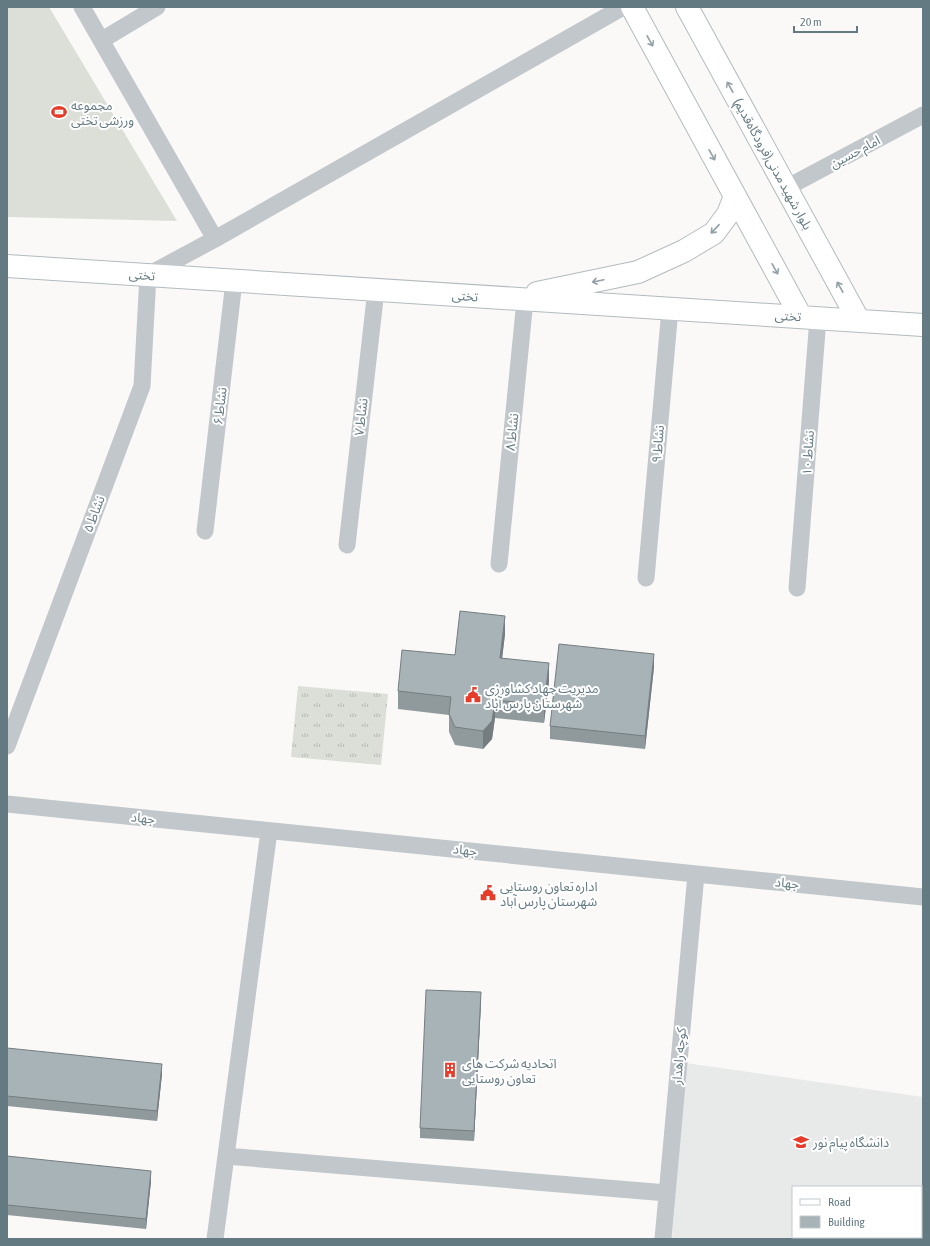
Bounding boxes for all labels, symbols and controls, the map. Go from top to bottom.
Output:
scale bar [794,8,857,34]
text: 20 m [800,15,822,29]
one-way arrow [647,35,655,47]
one-way arrow [726,81,734,93]
street label: بلوار شهید مدنی(فرودگاه‌قدیم) [728,96,815,234]
place label: مجموعه ورزشی تختی [71,98,134,129]
sports icon: مجموعه ورزشی تختی [50,103,68,121]
street label: امام حسین [827,133,884,173]
one-way arrow [709,149,717,161]
one-way arrow [711,224,720,235]
one-way arrow [771,263,779,275]
street label: تختی [128,267,156,284]
one-way arrow [592,277,605,285]
one-way arrow [836,281,844,293]
street label: تختی [451,288,479,305]
street label: تختی [774,308,802,325]
street label: نشاط ۶ [210,386,230,426]
street label: نشاط ۷ [351,397,371,437]
street label: نشاط ۸ [503,412,521,452]
street label: نشاط ۹ [649,425,667,463]
street label: نشاط ۱۰ [799,430,817,476]
street label: نشاط ۵ [80,494,108,534]
place label: مدیریت جهاد کشاورزی شهرستان پارس آباد [485,681,599,713]
public building icon: مدیریت جهاد کشاورزی شهرستان پارس آباد [464,686,482,704]
street label: جهاد [130,809,156,828]
street label: جهاد [452,841,478,860]
street label: جهاد [774,874,800,893]
place label: اداره تعاون روستایی شهرستان پارس آباد [500,879,598,911]
public building icon: اداره تعاون روستایی شهرستان پارس آباد [479,884,497,902]
street label: کوچه راهدار [669,1026,691,1086]
place label: اتحادیه شرکت های تعاون روستایی [462,1056,557,1087]
building icon: اتحادیه شرکت های تعاون روستایی [441,1061,459,1079]
school or university icon: دانشگاه پیام نور [792,1133,810,1151]
place label: دانشگاه پیام نور [812,1135,889,1152]
legend [792,1186,922,1238]
text: Road [828,1195,851,1209]
text: Building [828,1215,866,1229]

